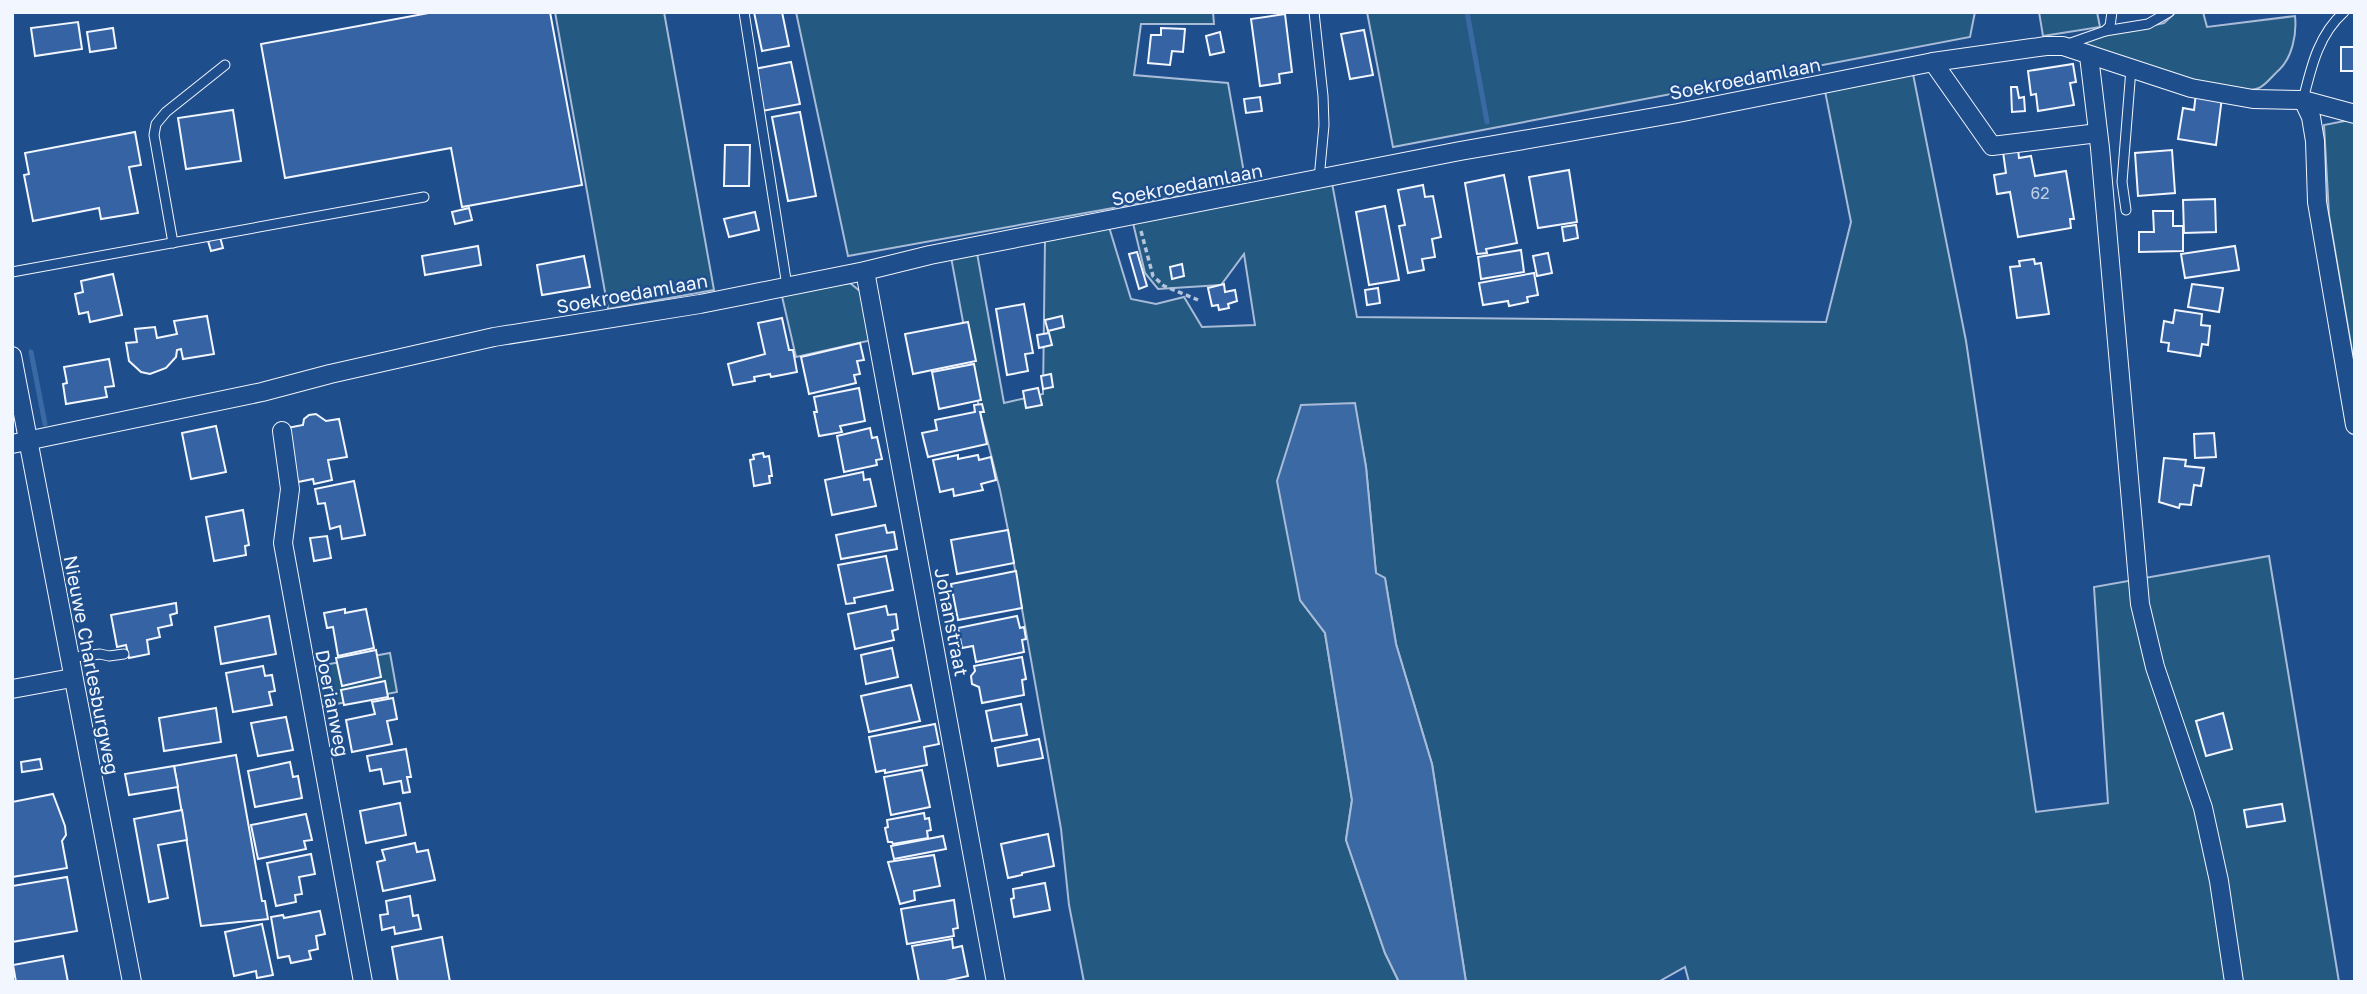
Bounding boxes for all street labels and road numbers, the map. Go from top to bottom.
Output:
street label: Soekroedamlaan [1667,52,1823,104]
street label: Soekroedamlaan [1109,158,1265,210]
street label: Soekroedamlaan [554,268,710,318]
street label: Nieuwe Charlesburgweg [59,553,125,777]
street label: Johanstraat [930,566,974,678]
street label: Doerianweg [311,648,355,758]

